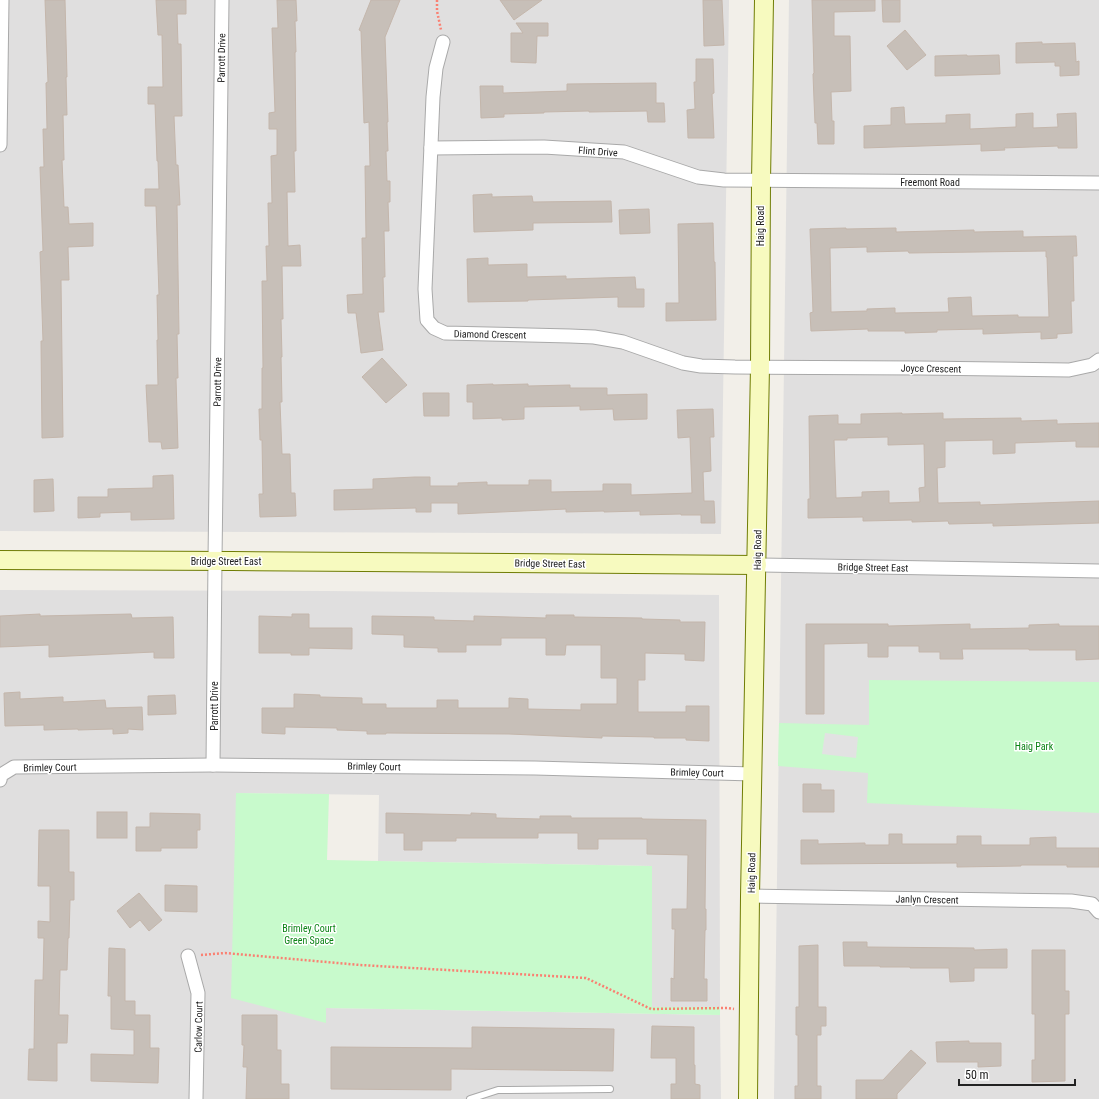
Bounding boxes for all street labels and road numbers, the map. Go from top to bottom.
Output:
street label: Parrott Drive [216,33,227,83]
street label: Flint Drive [578,145,618,158]
street label: Freemont Road [900,177,960,188]
street label: Haig Road [755,206,766,246]
street label: Diamond Crescent [454,328,526,341]
street label: Parrott Drive [212,357,223,407]
street label: Joyce Crescent [901,362,961,375]
street label: Haig Road [752,530,763,570]
street label: Bridge Street East [191,556,261,567]
street label: Bridge Street East [515,557,585,570]
street label: Bridge Street East [838,561,908,574]
street label: Parrott Drive [209,681,220,731]
street label: Brimley Court [347,761,401,772]
street label: Brimley Court [23,762,77,773]
street label: Brimley Court [670,767,724,778]
street label: Haig Road [746,853,757,893]
street label: Janlyn Crescent [895,893,959,906]
street label: Carlow Court [193,1001,204,1053]

